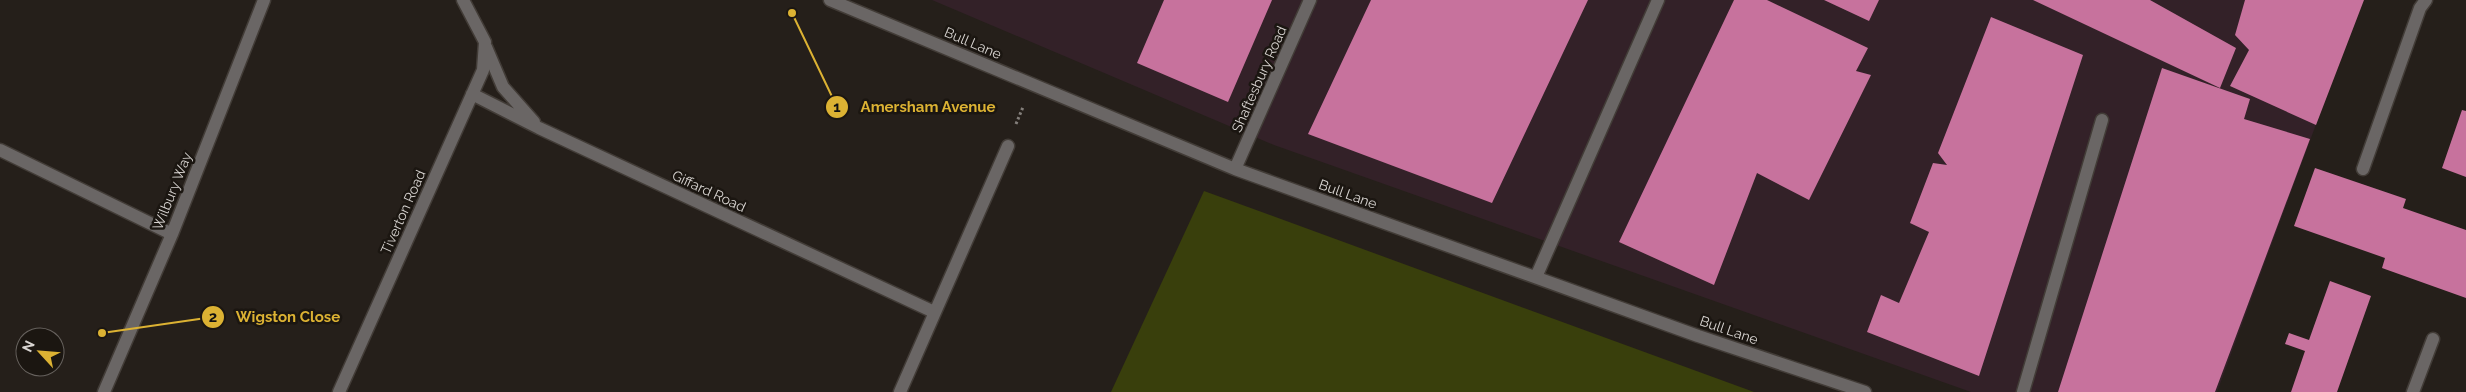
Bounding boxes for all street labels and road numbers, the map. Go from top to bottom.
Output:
street label: Shaftesbury Road [1228,23,1290,135]
street label: Bull Lane [942,24,1004,62]
street label: Wilbury Way [149,149,195,232]
street label: Giffard Road [670,167,748,215]
street label: Tiverton Road [377,168,429,256]
street label: Bull Lane [1317,176,1379,212]
street label: Bull Lane [1698,313,1760,347]

